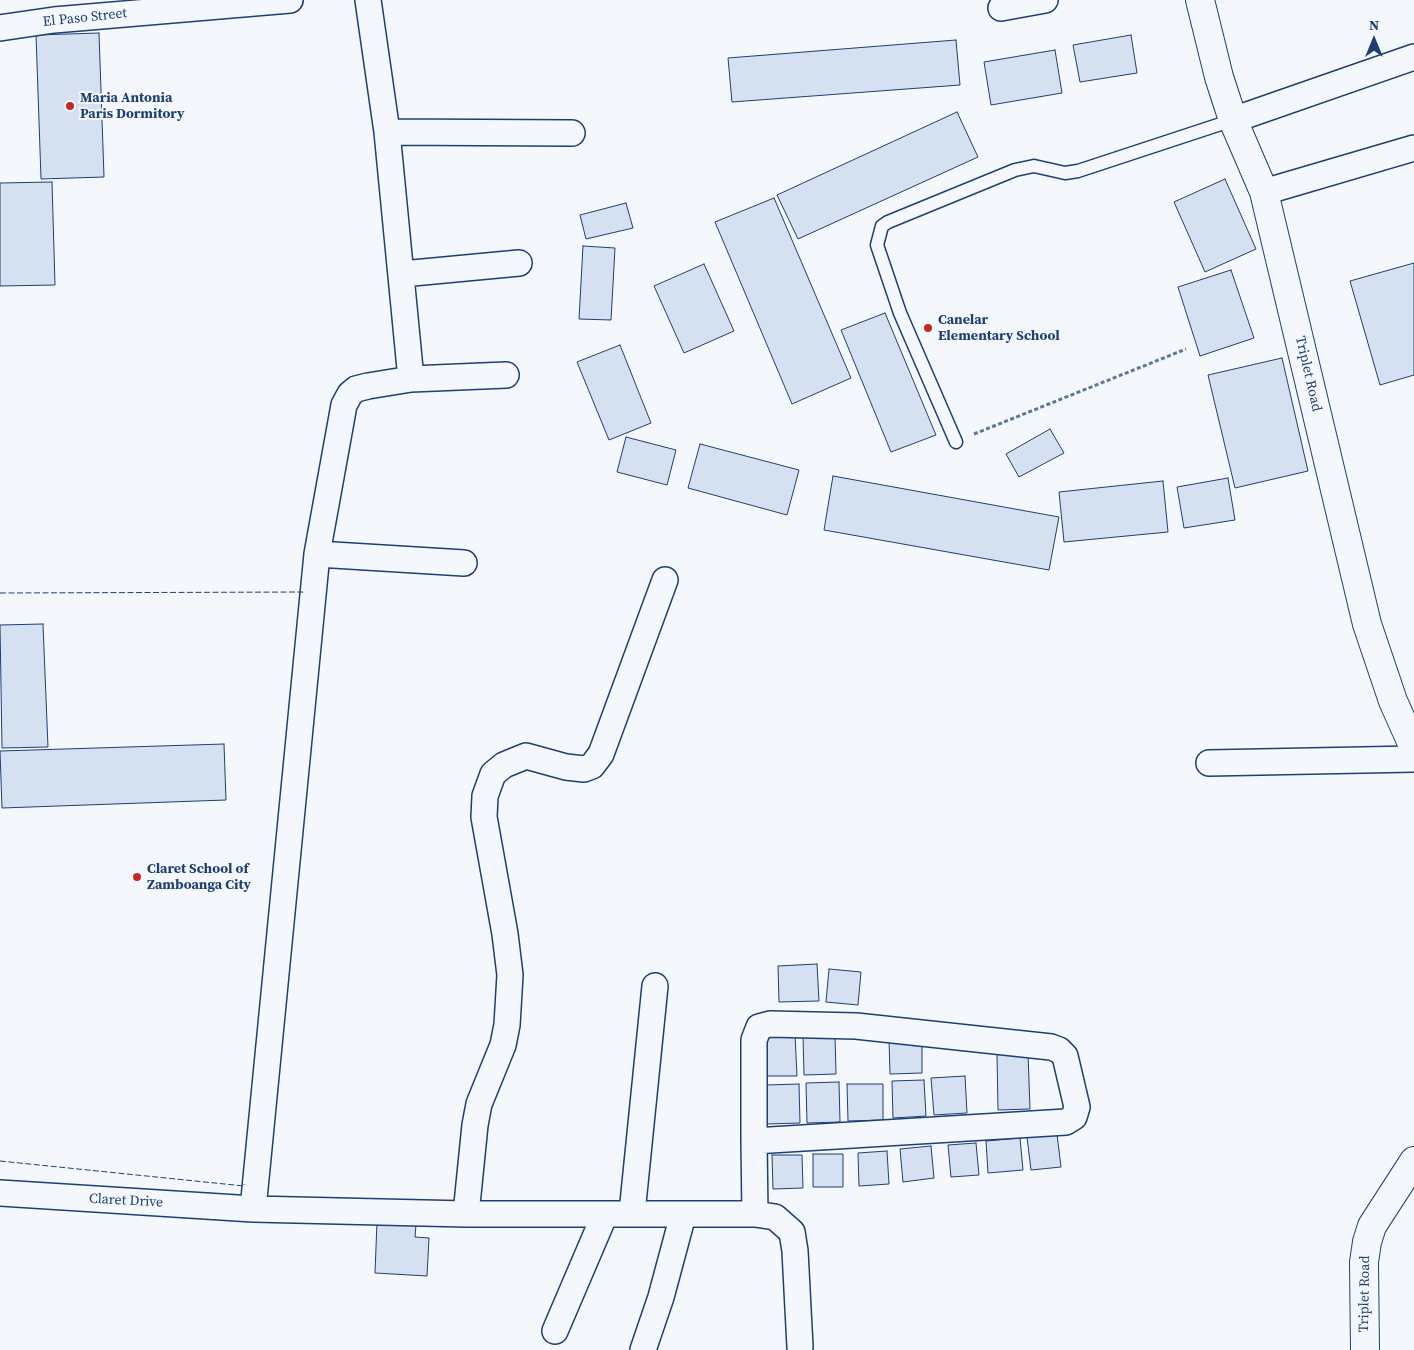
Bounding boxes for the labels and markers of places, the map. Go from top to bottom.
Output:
place label: Maria Antonia Paris Dormitory [80,90,185,122]
marker: Maria Antonia Paris Dormitory [64,100,76,112]
place label: Canelar Elementary School [938,312,1060,344]
marker: Canelar Elementary School [922,322,934,334]
place label: Claret School of Zamboanga City [147,861,251,894]
marker: Claret School of Zamboanga City [131,871,143,883]

